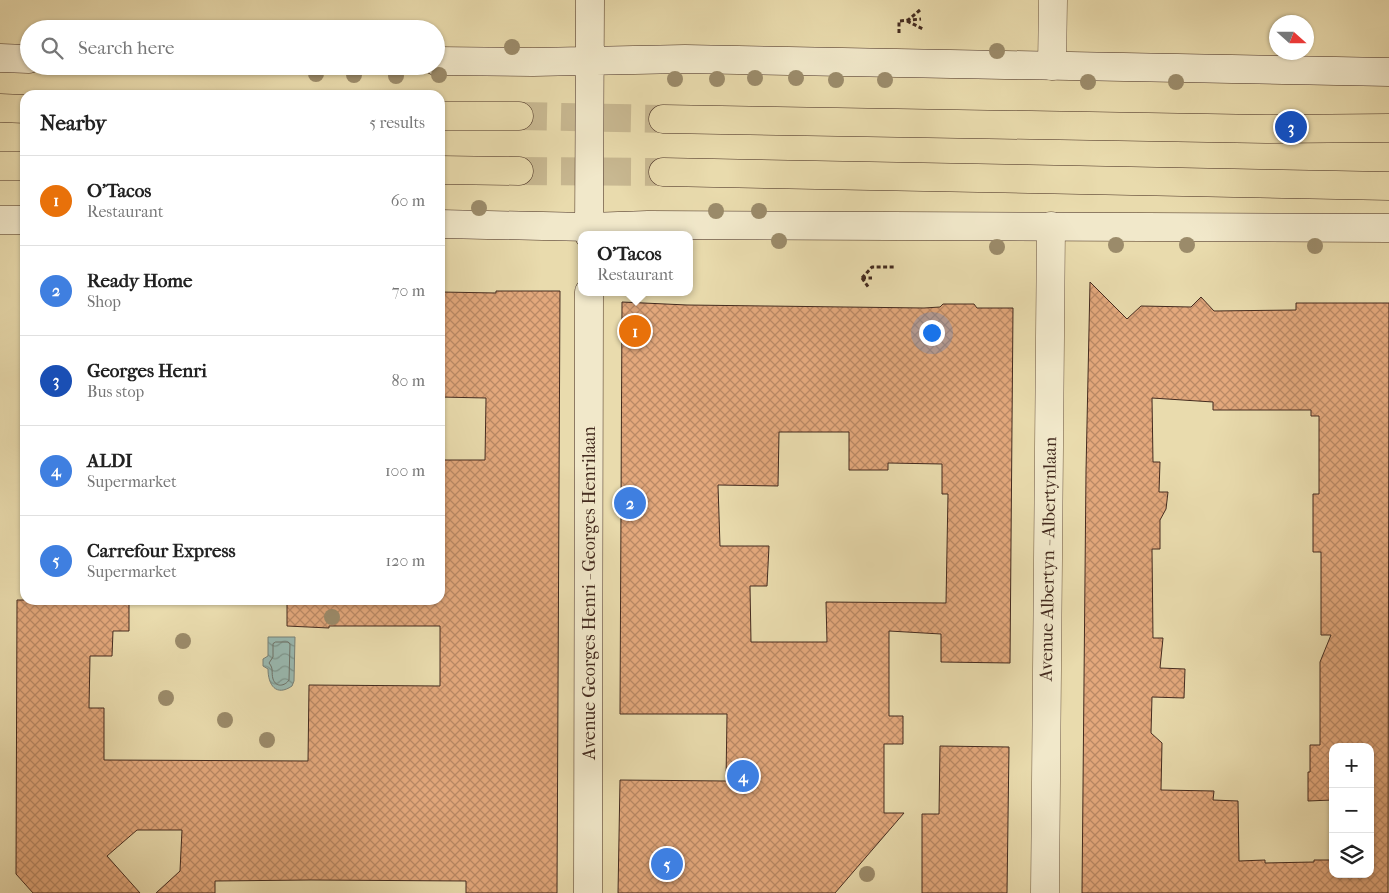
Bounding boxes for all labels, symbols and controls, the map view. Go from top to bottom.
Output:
north arrow [1269,15,1314,60]
search box [20,20,445,75]
icon: search [38,34,66,62]
text: Search here [78,37,174,59]
pin: 3 [1275,108,1307,146]
text: Nearby [40,111,106,135]
text: 5 results [369,113,425,132]
text: O'Tacos [87,180,151,202]
text: 1 [53,191,59,210]
text: 60 m [391,191,425,210]
text: Restaurant [87,202,163,221]
popup [578,231,693,296]
text: O'Tacos [597,243,662,265]
text: Restaurant [597,265,674,284]
text: Ready Home [87,270,192,292]
text: 2 [52,281,60,300]
text: 70 m [392,281,425,300]
text: Shop [87,292,121,311]
pin: 1 [619,312,651,350]
your location [919,320,945,346]
text: Georges Henri [87,360,207,382]
text: 3 [53,371,59,390]
text: 80 m [391,371,425,390]
text: Bus stop [87,382,144,401]
street label: Avenue Georges Henri - Georges Henrilaan [579,426,600,761]
street label: Avenue Albertyn - Albertynlaan [1036,436,1061,682]
text: ALDI [87,450,132,472]
text: 4 [51,461,61,480]
text: 100 m [385,461,425,480]
text: Supermarket [87,472,177,491]
pin: 2 [614,484,646,522]
text: Carrefour Express [87,540,235,562]
text: 5 [53,551,59,570]
text: 120 m [386,551,425,570]
text: Supermarket [87,562,177,581]
map controls [1329,743,1374,878]
button: + [1329,743,1374,788]
pin: 4 [727,757,759,795]
button: − [1329,788,1374,833]
button: layers [1329,833,1374,878]
pin: 5 [651,845,683,883]

